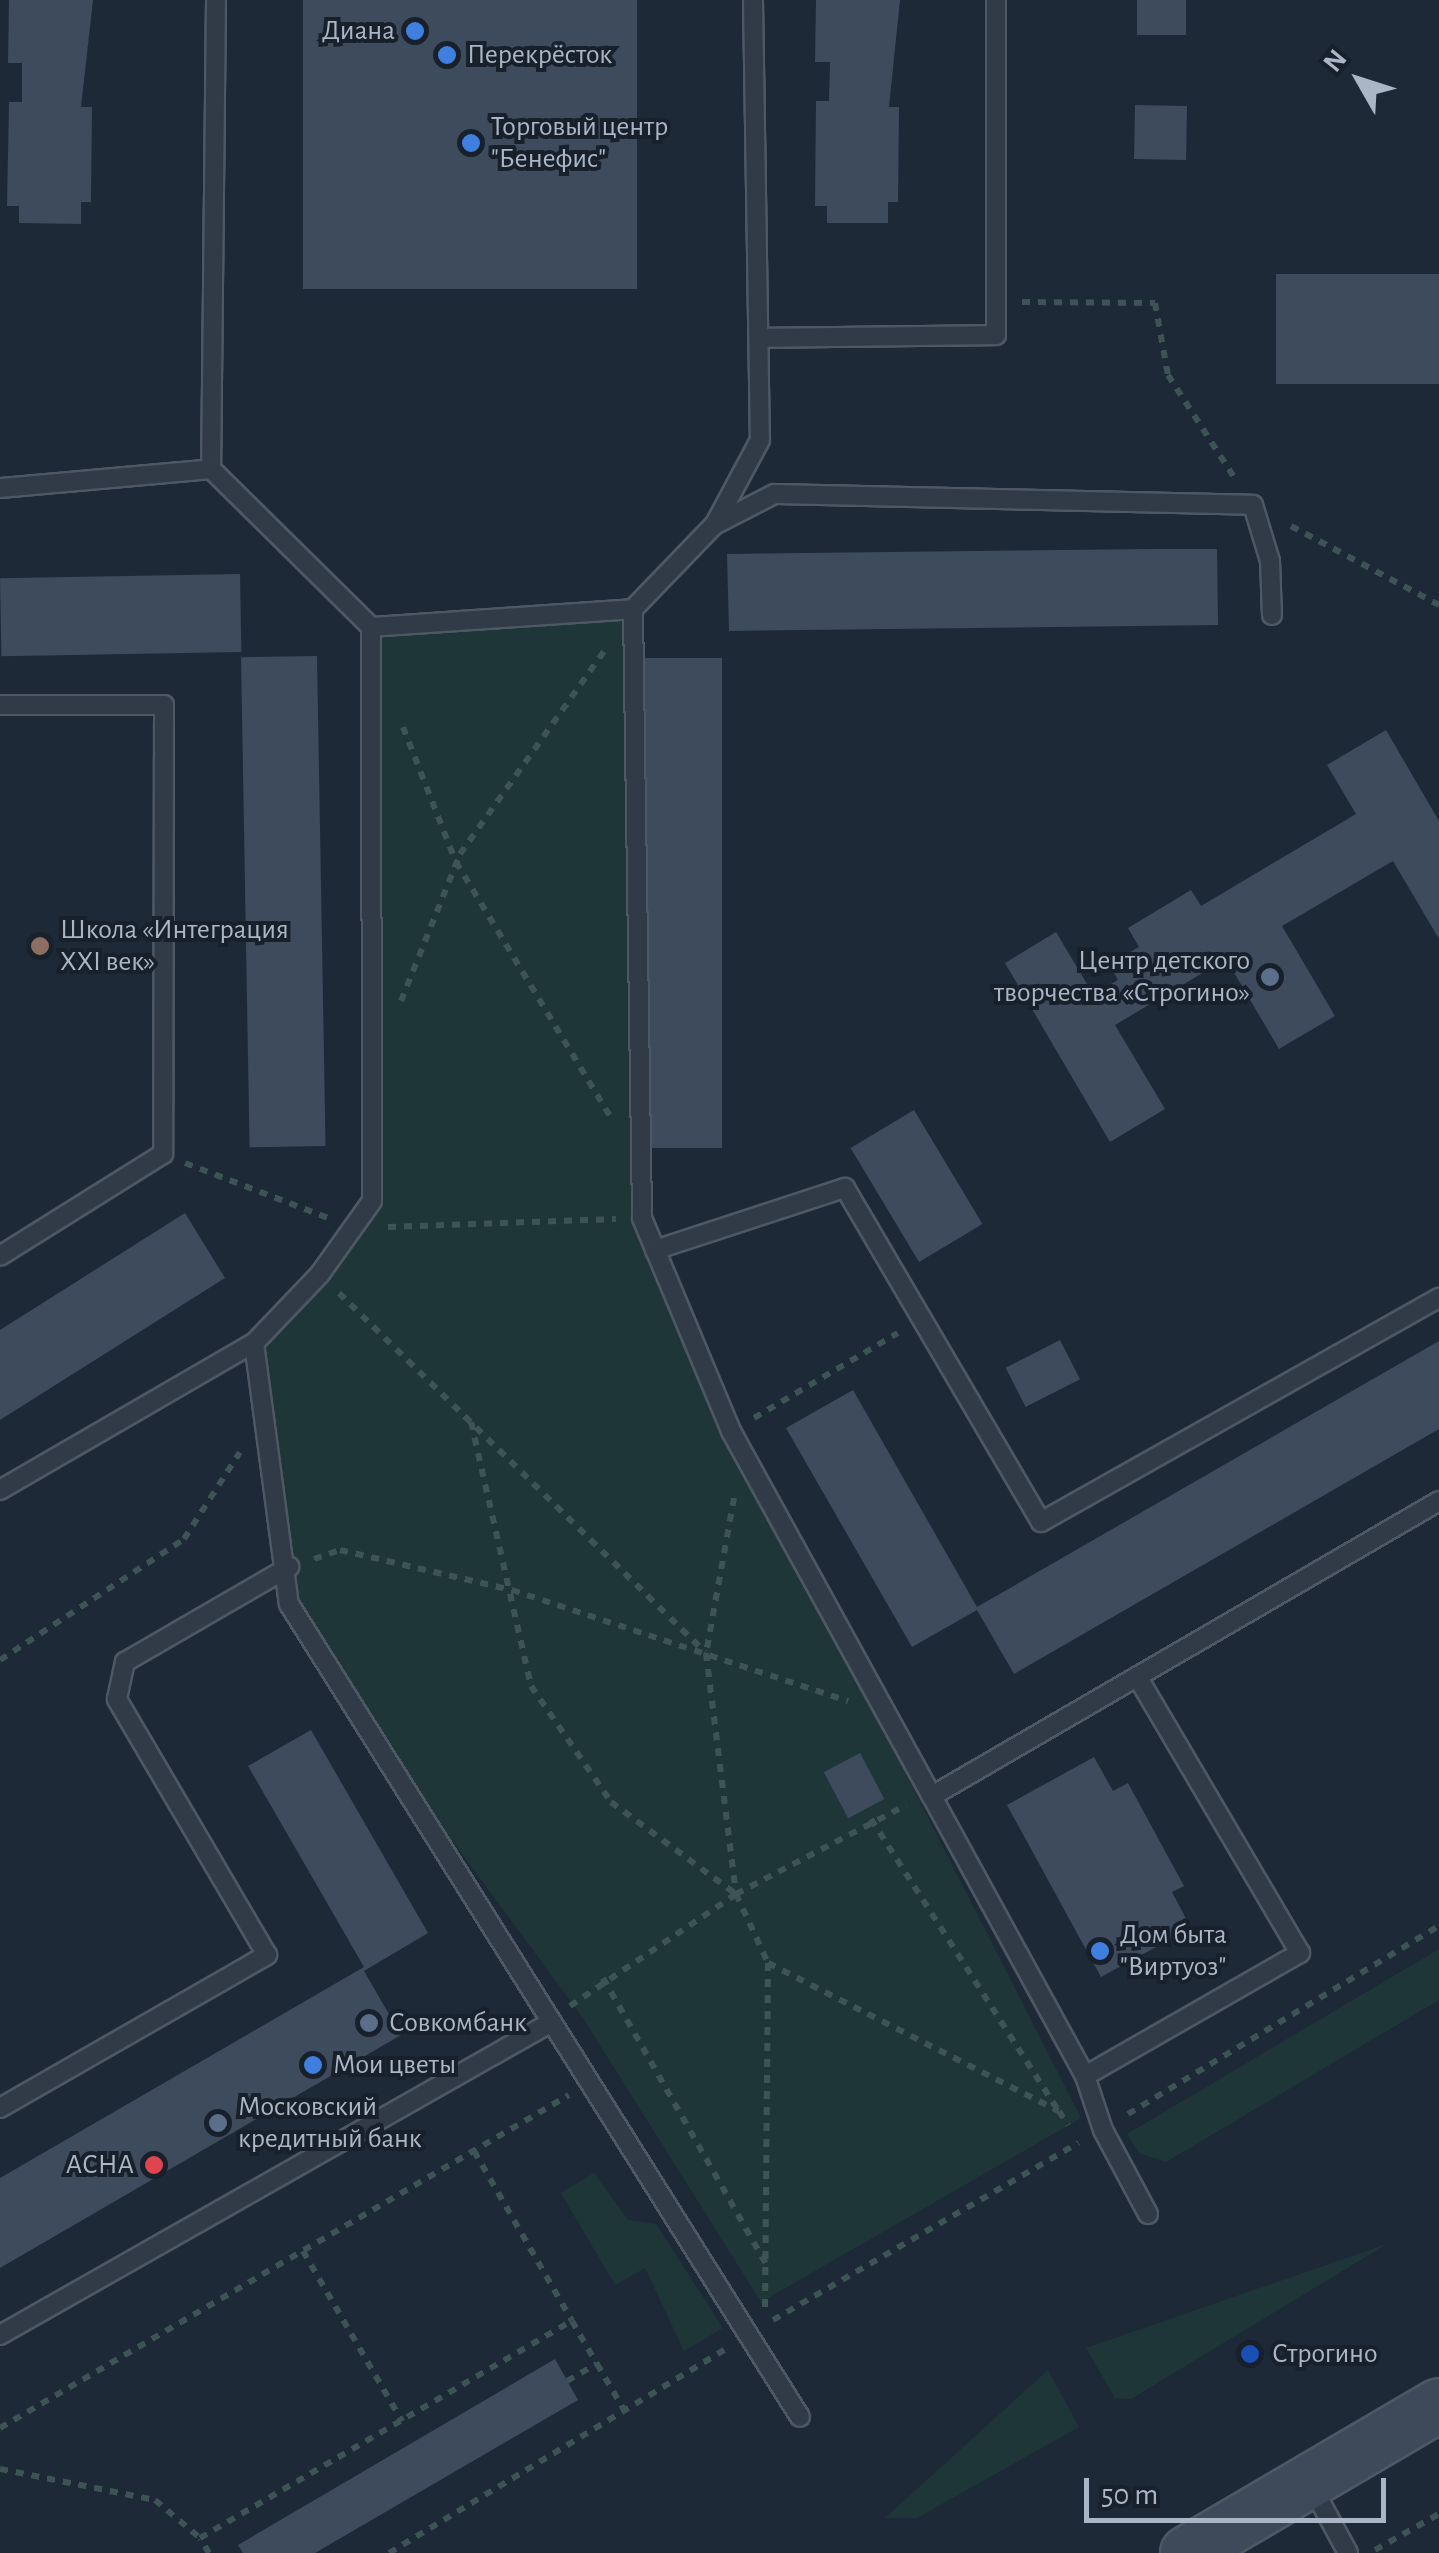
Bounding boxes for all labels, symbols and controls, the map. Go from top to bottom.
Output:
place label: Диана [322,14,395,48]
marker: Диана [404,20,426,42]
north arrow [1309,30,1409,130]
place label: Перекрёсток [467,38,612,72]
marker: Перекрёсток [436,44,458,66]
text: N [1319,45,1353,77]
place label: Торговый центр "Бенефис" [491,110,668,176]
marker: Торговый центр "Бенефис" [460,132,482,154]
place label: Школа «Интеграция XXI век» [60,913,289,979]
marker: Школа «Интеграция XXI век» [29,935,51,957]
place label: Центр детского творчества «Строгино» [994,944,1250,1010]
marker: Центр детского творчества «Строгино» [1259,966,1281,988]
place label: Дом быта "Виртуоз" [1120,1918,1227,1984]
marker: Дом быта "Виртуоз" [1089,1940,1111,1962]
place label: Совкомбанк [389,2006,527,2040]
marker: Совкомбанк [358,2012,380,2034]
place label: Мои цветы [333,2048,456,2082]
marker: Мои цветы [302,2054,324,2076]
place label: Московский кредитный банк [238,2090,422,2156]
marker: Московский кредитный банк [207,2112,229,2134]
place label: АСНА [66,2148,134,2182]
marker: АСНА [143,2154,165,2176]
place label: Строгино [1272,2337,1377,2371]
marker: Строгино [1237,2341,1263,2367]
scale bar [1089,2458,1392,2520]
text: 50 m [1101,2480,1158,2510]

